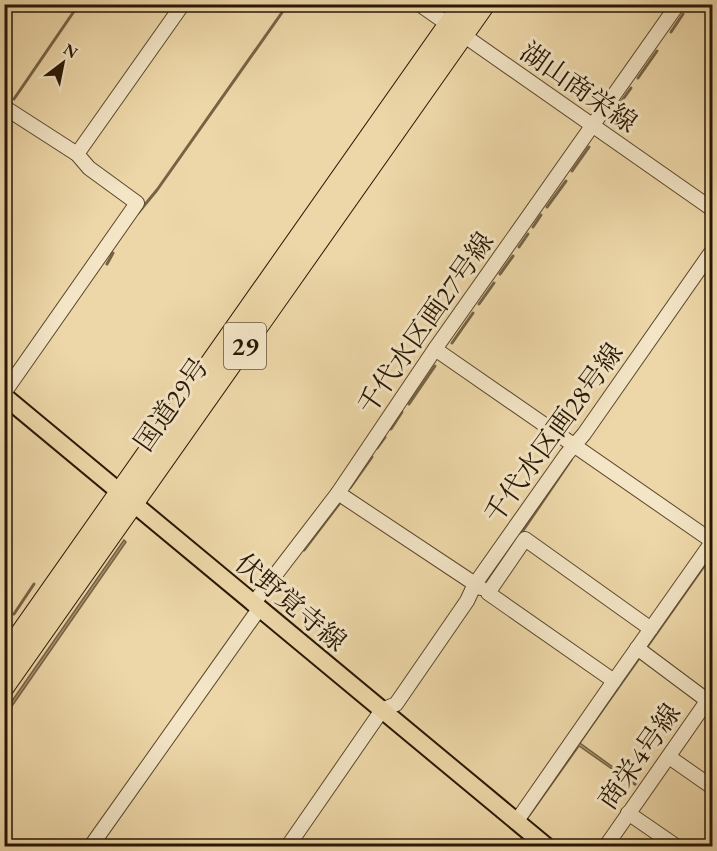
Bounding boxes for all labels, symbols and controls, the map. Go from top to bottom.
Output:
north arrow [33,33,93,93]
street label: 湖山商栄線 [514,34,644,140]
text: N [60,38,82,63]
street label: 千代水区画27号線 [349,225,501,421]
road number: 29 [224,323,266,369]
street label: 千代水区画28号線 [476,336,630,530]
street label: 国道29号 [126,350,216,458]
street label: 伏野覚寺線 [228,545,354,659]
street label: 商栄4号線 [590,696,688,816]

